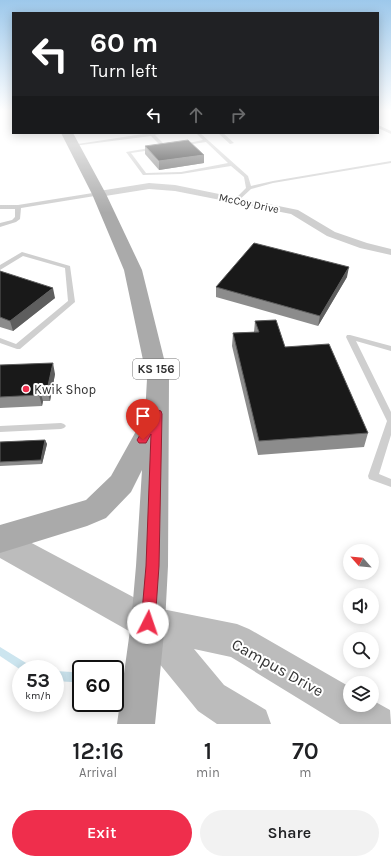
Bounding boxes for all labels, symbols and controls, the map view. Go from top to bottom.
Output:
text: 60 m [90,26,158,59]
icon: left [24,28,76,80]
text: Turn left [90,60,158,82]
icon: left [143,104,165,126]
icon: ahead [185,104,207,126]
icon: right [227,104,249,126]
street label: McCoy Drive [218,191,281,216]
road number: KS 156 [133,359,179,379]
place label: Kwik Shop [34,382,96,397]
marker: Kwik Shop [21,384,31,394]
pin [126,399,160,440]
icon: arrive [132,405,154,427]
north arrow [343,544,379,580]
map controls [343,544,379,712]
button: sound [343,588,379,624]
position arrow [127,602,169,644]
button: search [343,632,379,668]
street label: Campus Drive [228,634,327,701]
speed limit sign: 60 [72,660,124,712]
text: 53 [26,669,50,692]
button: layers [343,676,379,712]
text: km/h [25,690,51,702]
text: 12:16 [72,737,124,765]
text: 1 [204,737,212,765]
text: 70 [292,737,319,765]
text: Arrival [79,765,117,780]
text: min [196,765,220,780]
text: m [299,765,312,780]
button: Exit [12,810,192,856]
button: Share [200,810,379,856]

